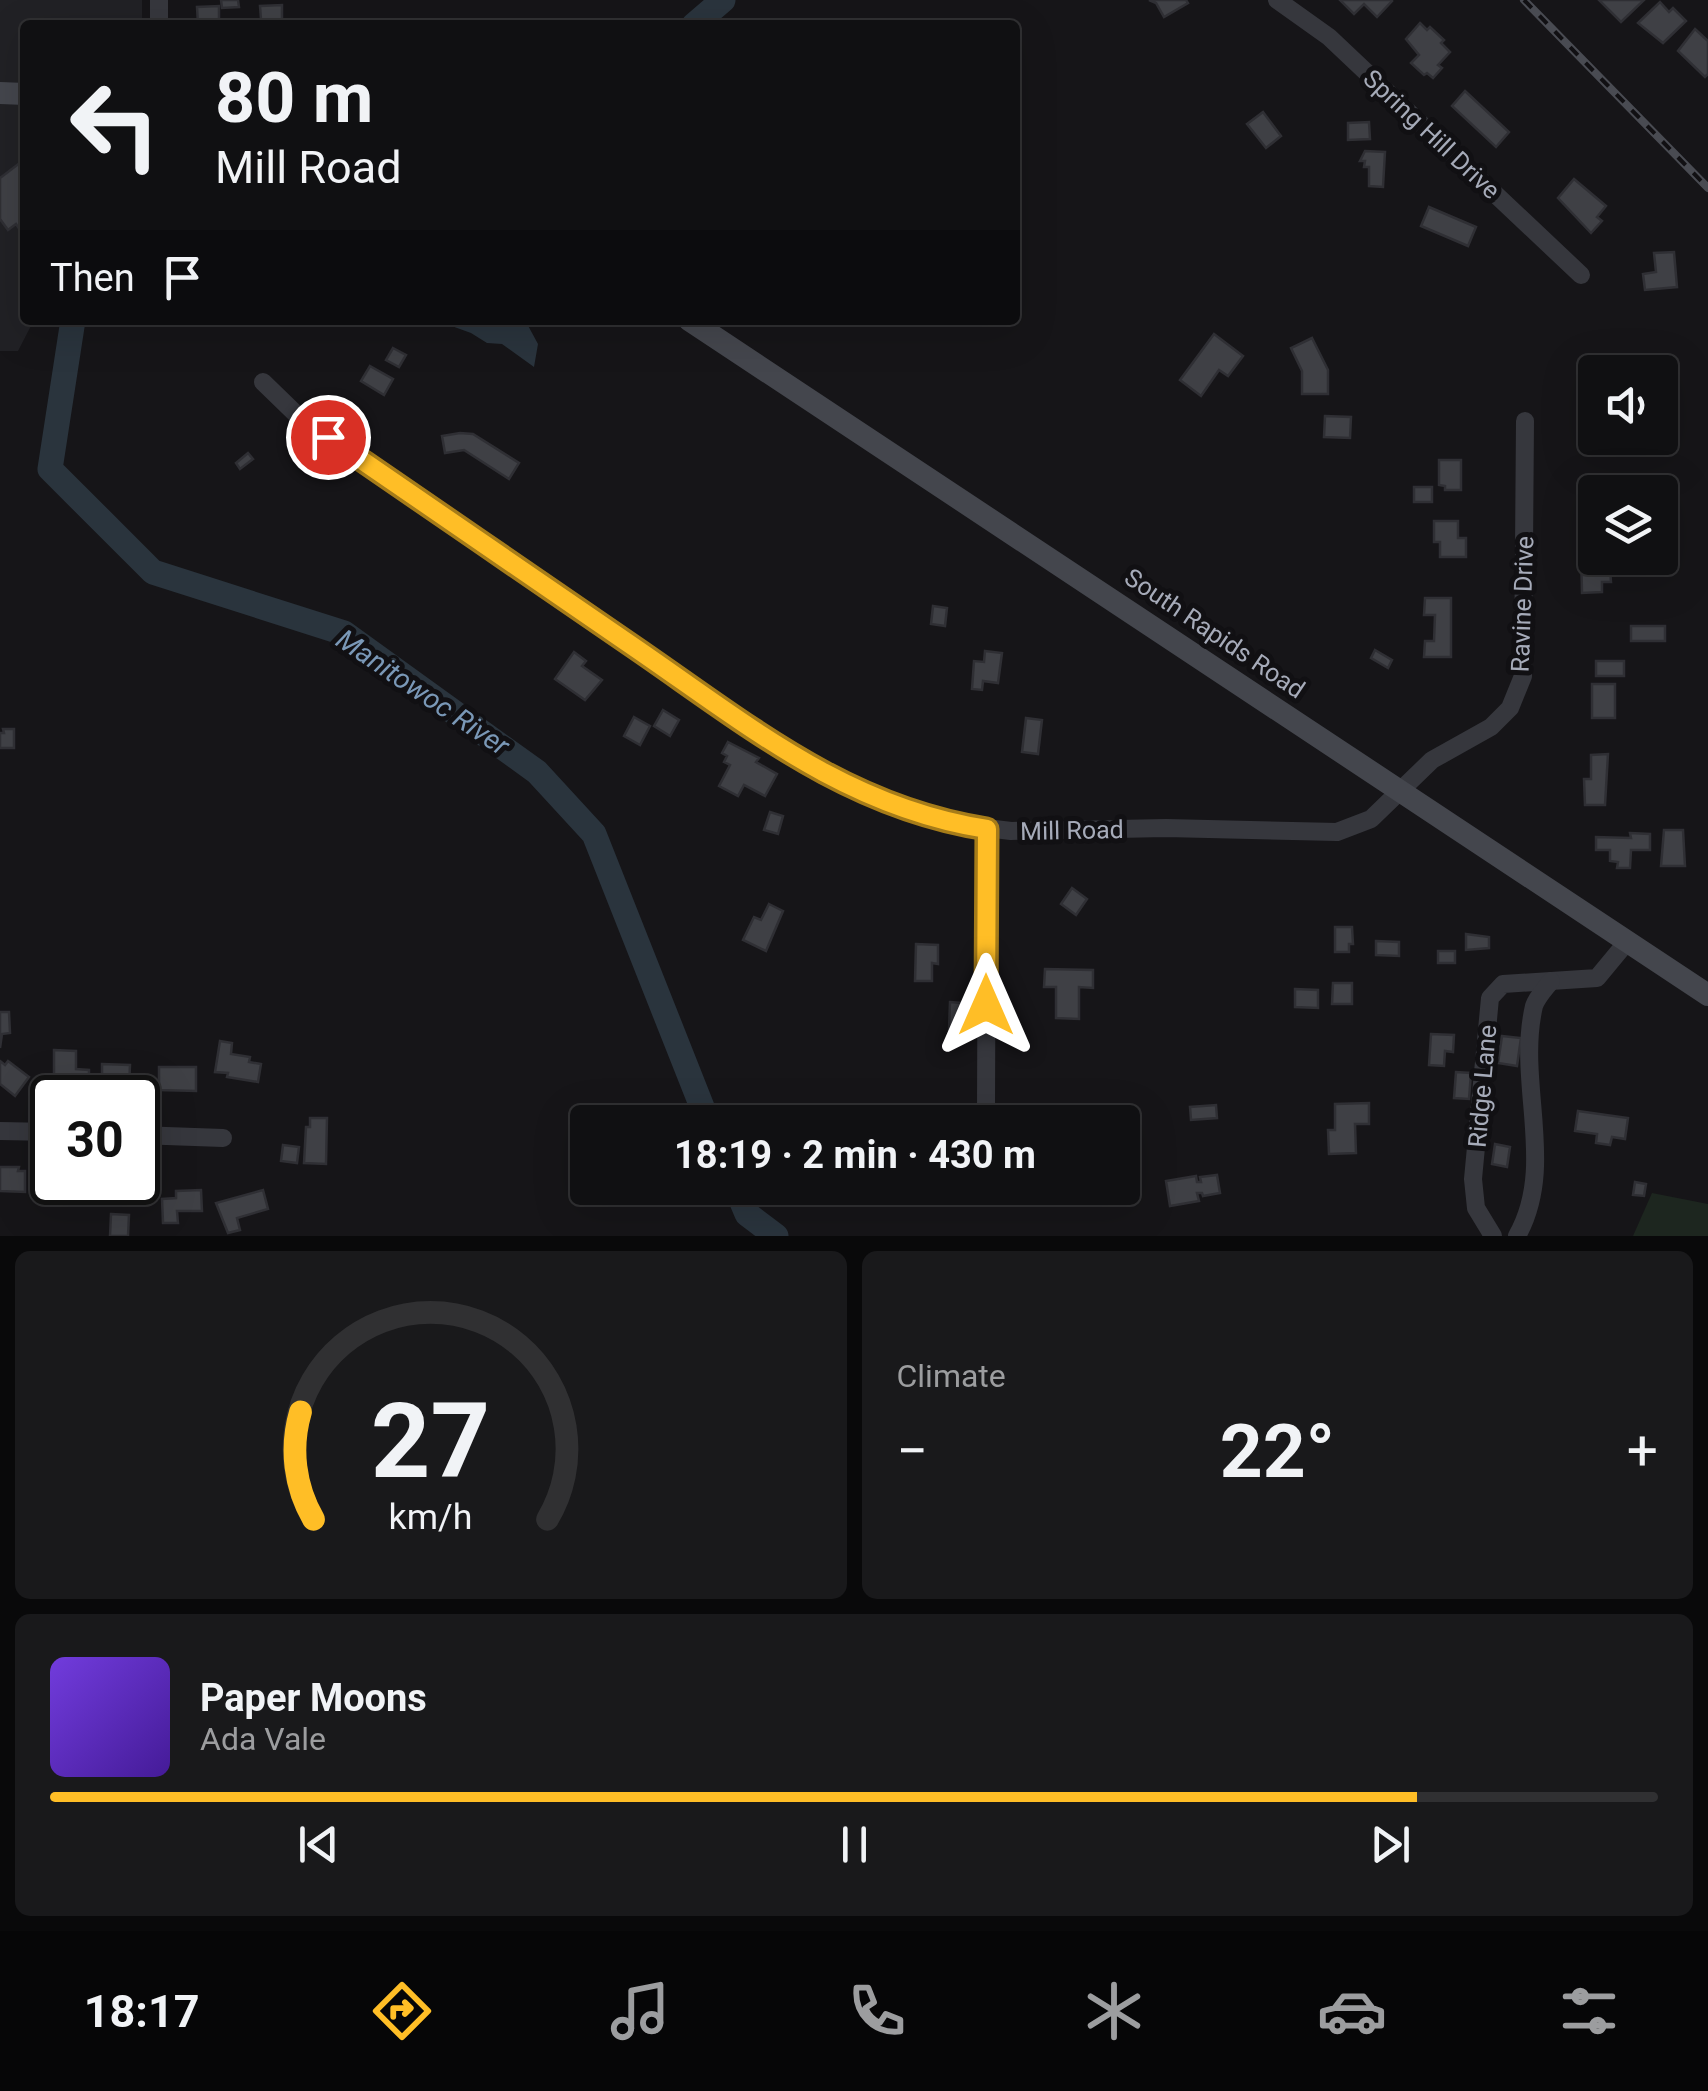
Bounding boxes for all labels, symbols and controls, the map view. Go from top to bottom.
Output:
text: 80 m [215,57,373,139]
icon: left [50,60,180,190]
street label: Spring Hill Drive [1357,64,1506,205]
text: Mill Road [215,141,402,194]
icon: arrive [155,250,210,305]
text: Then [50,256,135,300]
map controls [1578,355,1678,575]
button: sound [1578,355,1678,455]
pin [286,395,371,480]
icon: arrive [301,410,356,465]
button: layers [1578,475,1678,575]
street label: Ravine Drive [1506,535,1539,673]
street label: South Rapids Road [1119,562,1310,704]
water label: Manitowoc River [330,623,516,763]
street label: Mill Road [1020,815,1124,846]
position arrow [934,953,1038,1057]
street label: Ridge Lane [1463,1023,1502,1149]
speed limit sign: 30 [30,1075,160,1205]
text: 18:19 · 2 min · 430 m [674,1133,1036,1177]
text: Climate [897,1357,1006,1395]
text: 27 [371,1381,490,1502]
text: 22° [1220,1407,1335,1495]
text: − [897,1419,928,1483]
text: + [1627,1419,1658,1483]
text: km/h [389,1496,473,1538]
text: Paper Moons [200,1676,427,1720]
text: Ada Vale [200,1720,326,1758]
icon: previous [291,1817,346,1872]
icon: pause [827,1817,882,1872]
icon: next [1363,1817,1418,1872]
icon: directions [367,1976,437,2046]
icon: music [605,1976,675,2046]
icon: phone [842,1976,912,2046]
icon: climate [1079,1976,1149,2046]
icon: car [1317,1976,1387,2046]
icon: filters [1554,1976,1624,2046]
text: 18:17 [84,1985,200,2038]

